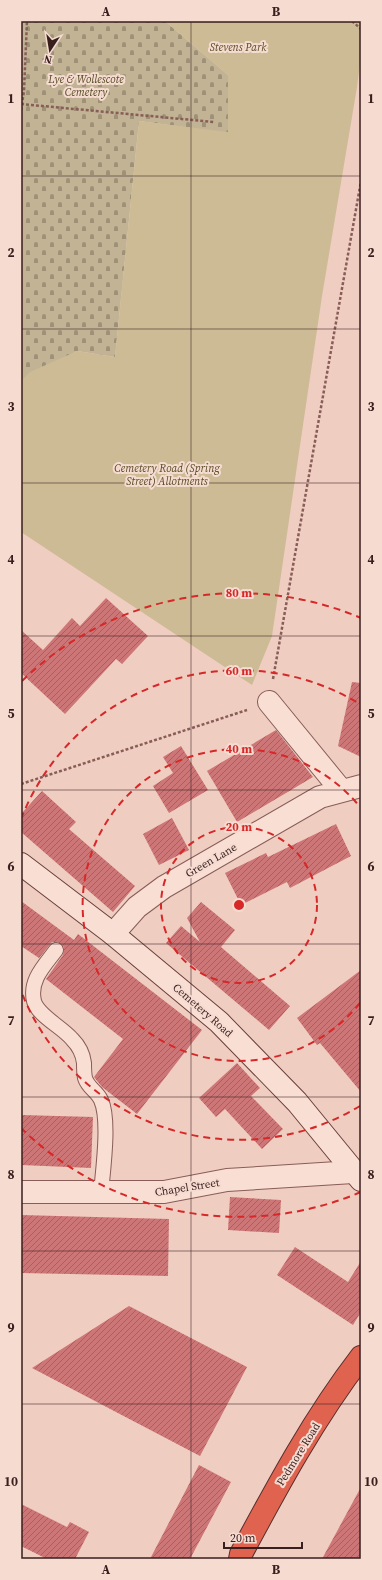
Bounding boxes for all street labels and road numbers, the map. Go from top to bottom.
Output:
street label: Green Lane [183,840,240,881]
street label: Cemetery Road [169,980,237,1041]
street label: Chapel Street [154,1175,221,1200]
street label: Pedmore Road [273,1419,324,1489]

